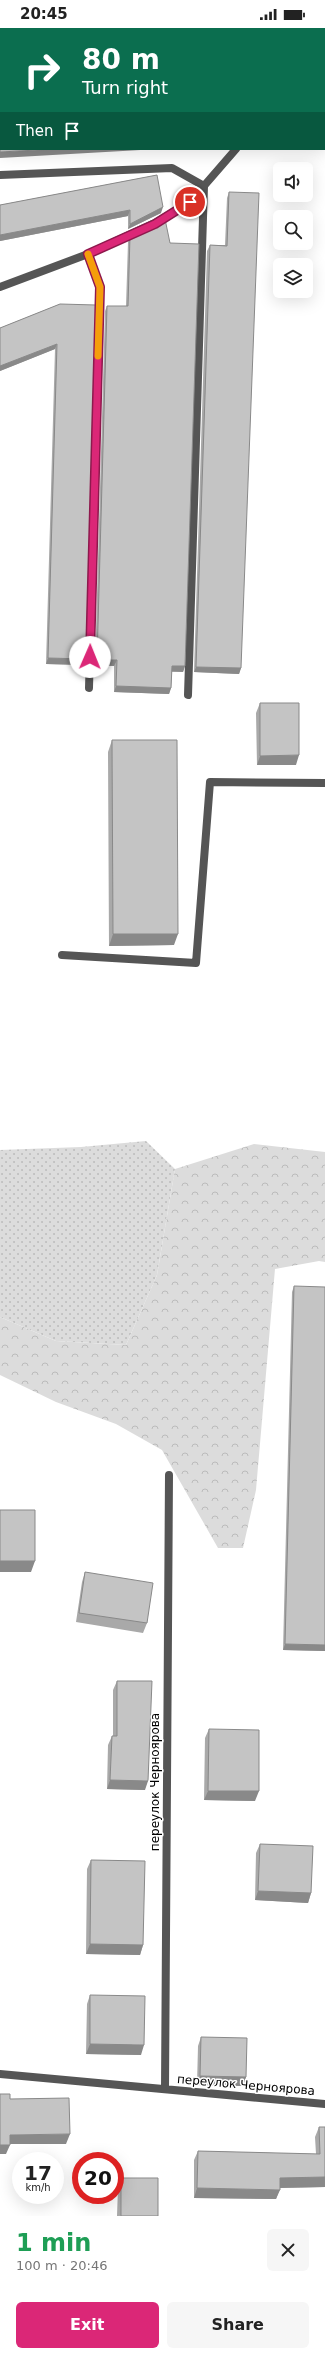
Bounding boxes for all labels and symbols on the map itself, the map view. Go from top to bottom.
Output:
pin [173,185,207,219]
position arrow [69,636,111,678]
street label: переулок Черноярова [148,1713,162,1851]
street label: переулок Черноярова [176,2072,316,2098]
speed limit sign: 20 [72,2152,124,2204]

